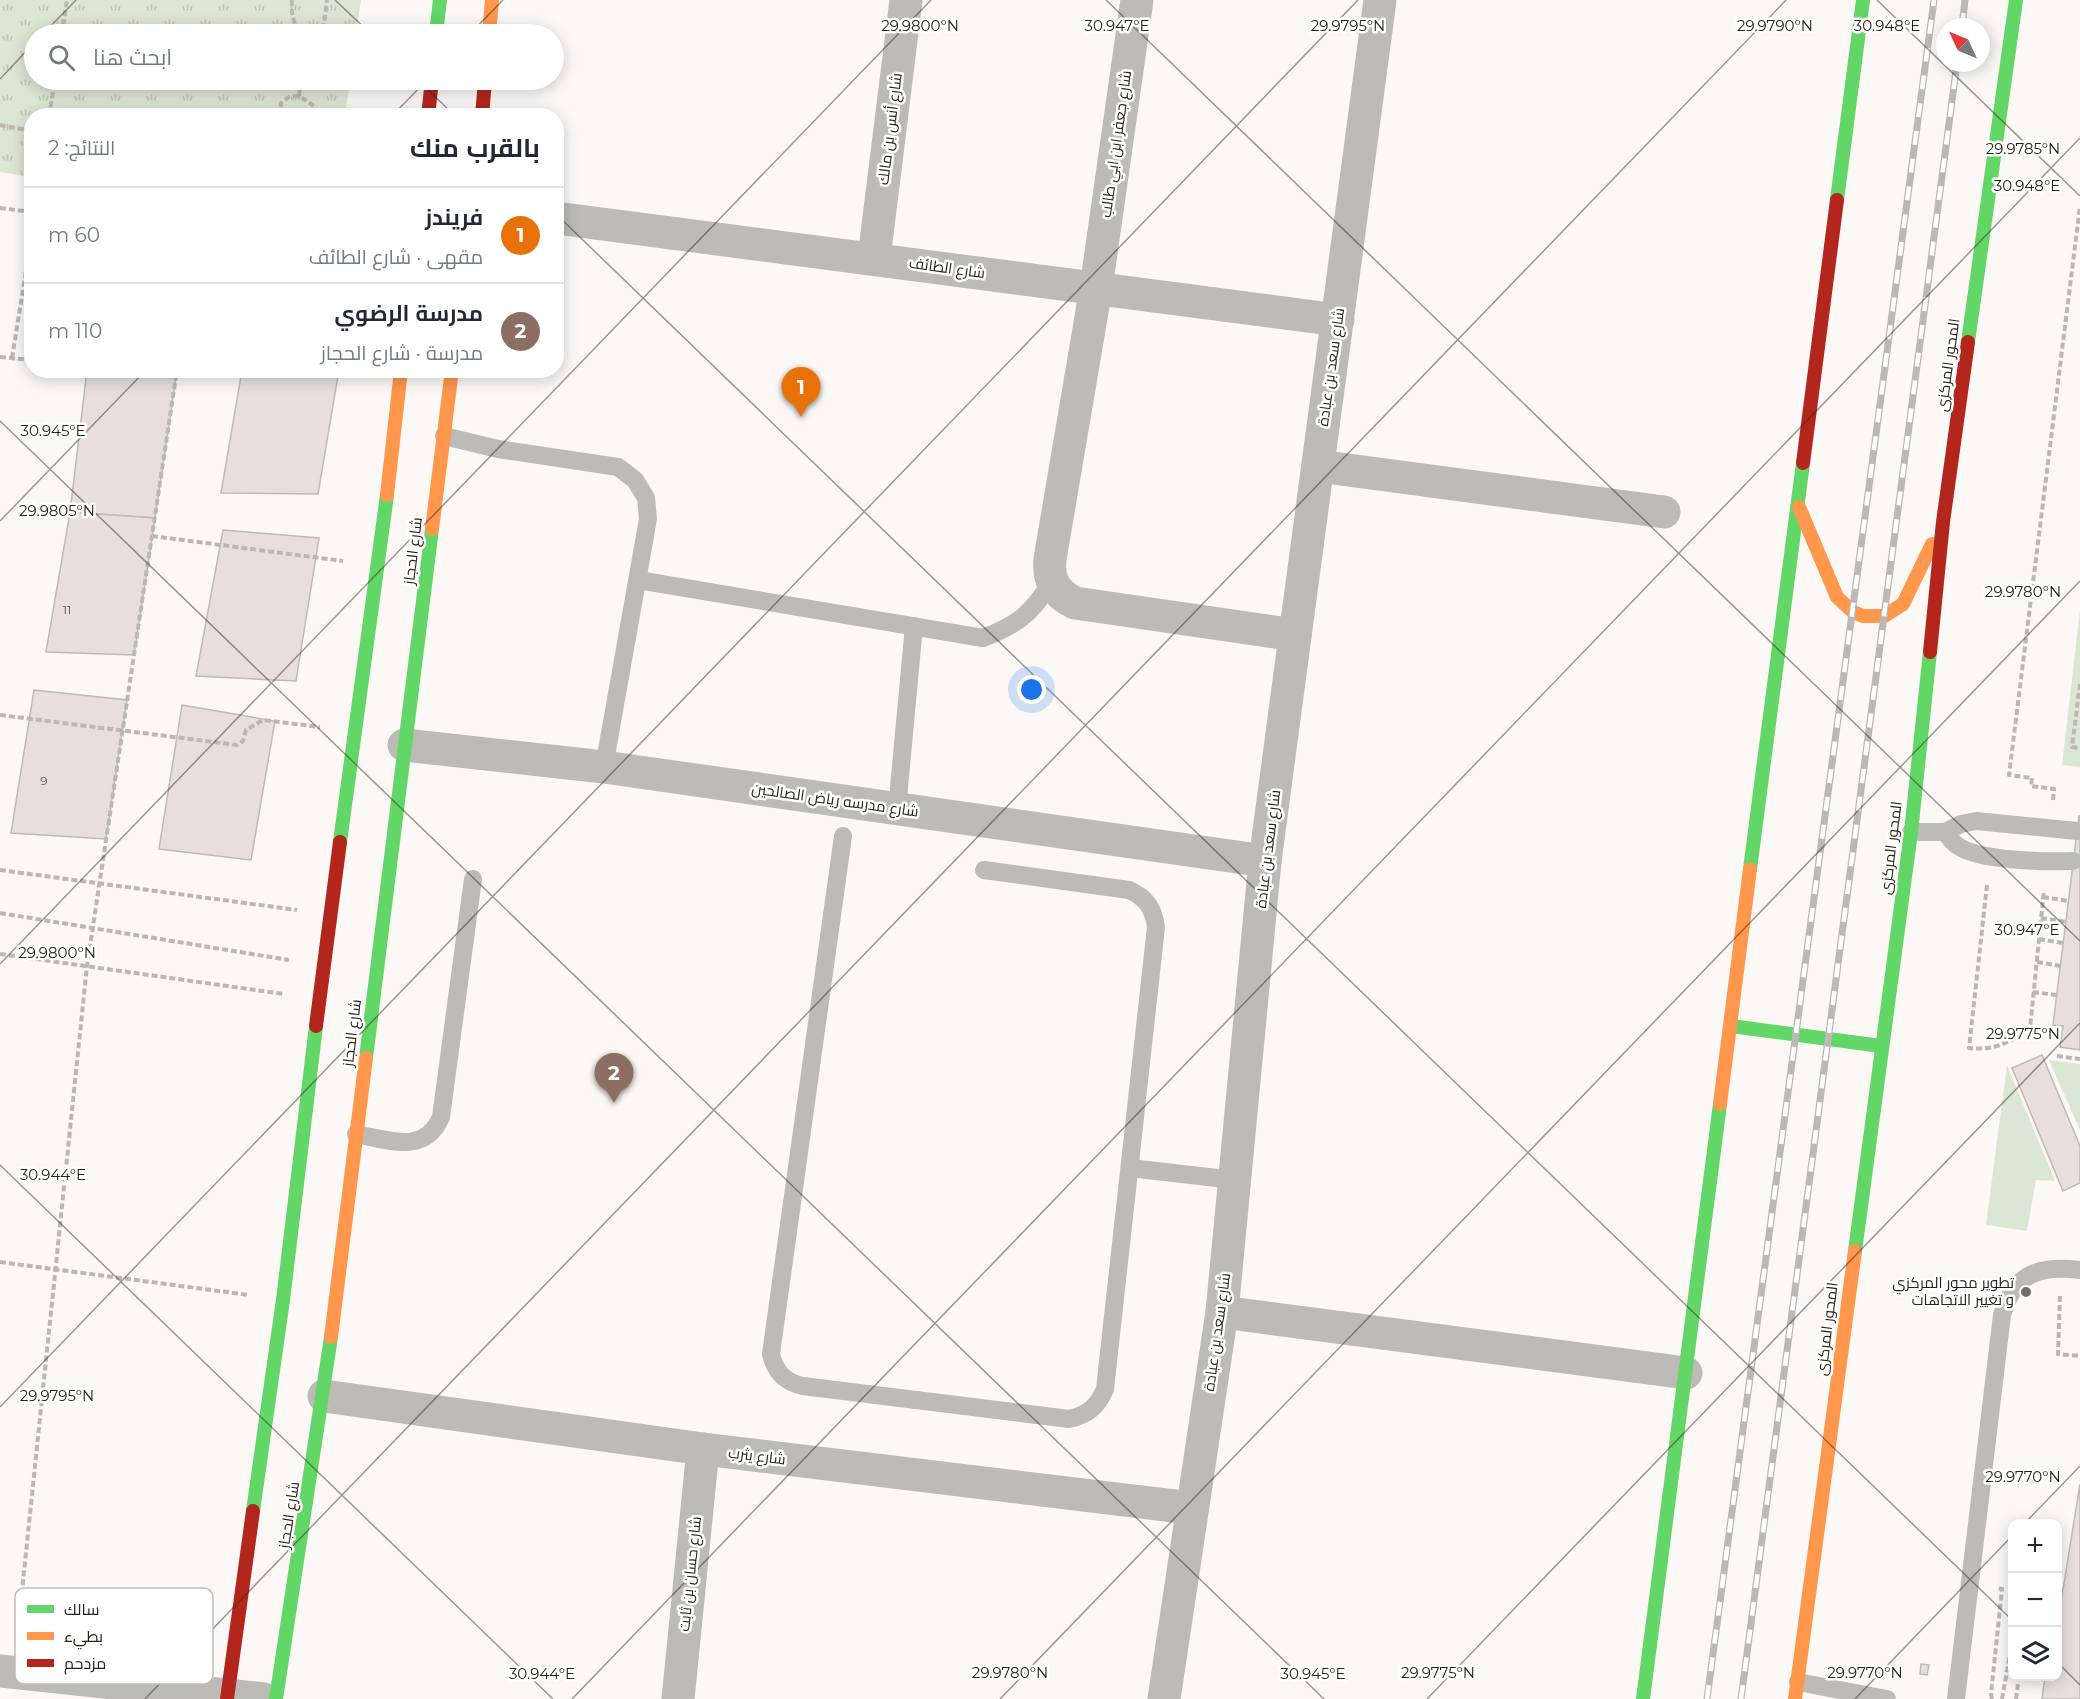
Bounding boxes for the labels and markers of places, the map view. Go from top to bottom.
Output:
pin: 1 [782,368,820,417]
pin: 2 [594,1054,634,1103]
place label: تطوير محور المركزي و تغيير الاتجاهات [1892,1273,2014,1309]
marker: تطوير محور المركزي و تغيير الاتجاهات [2019,1285,2033,1299]

